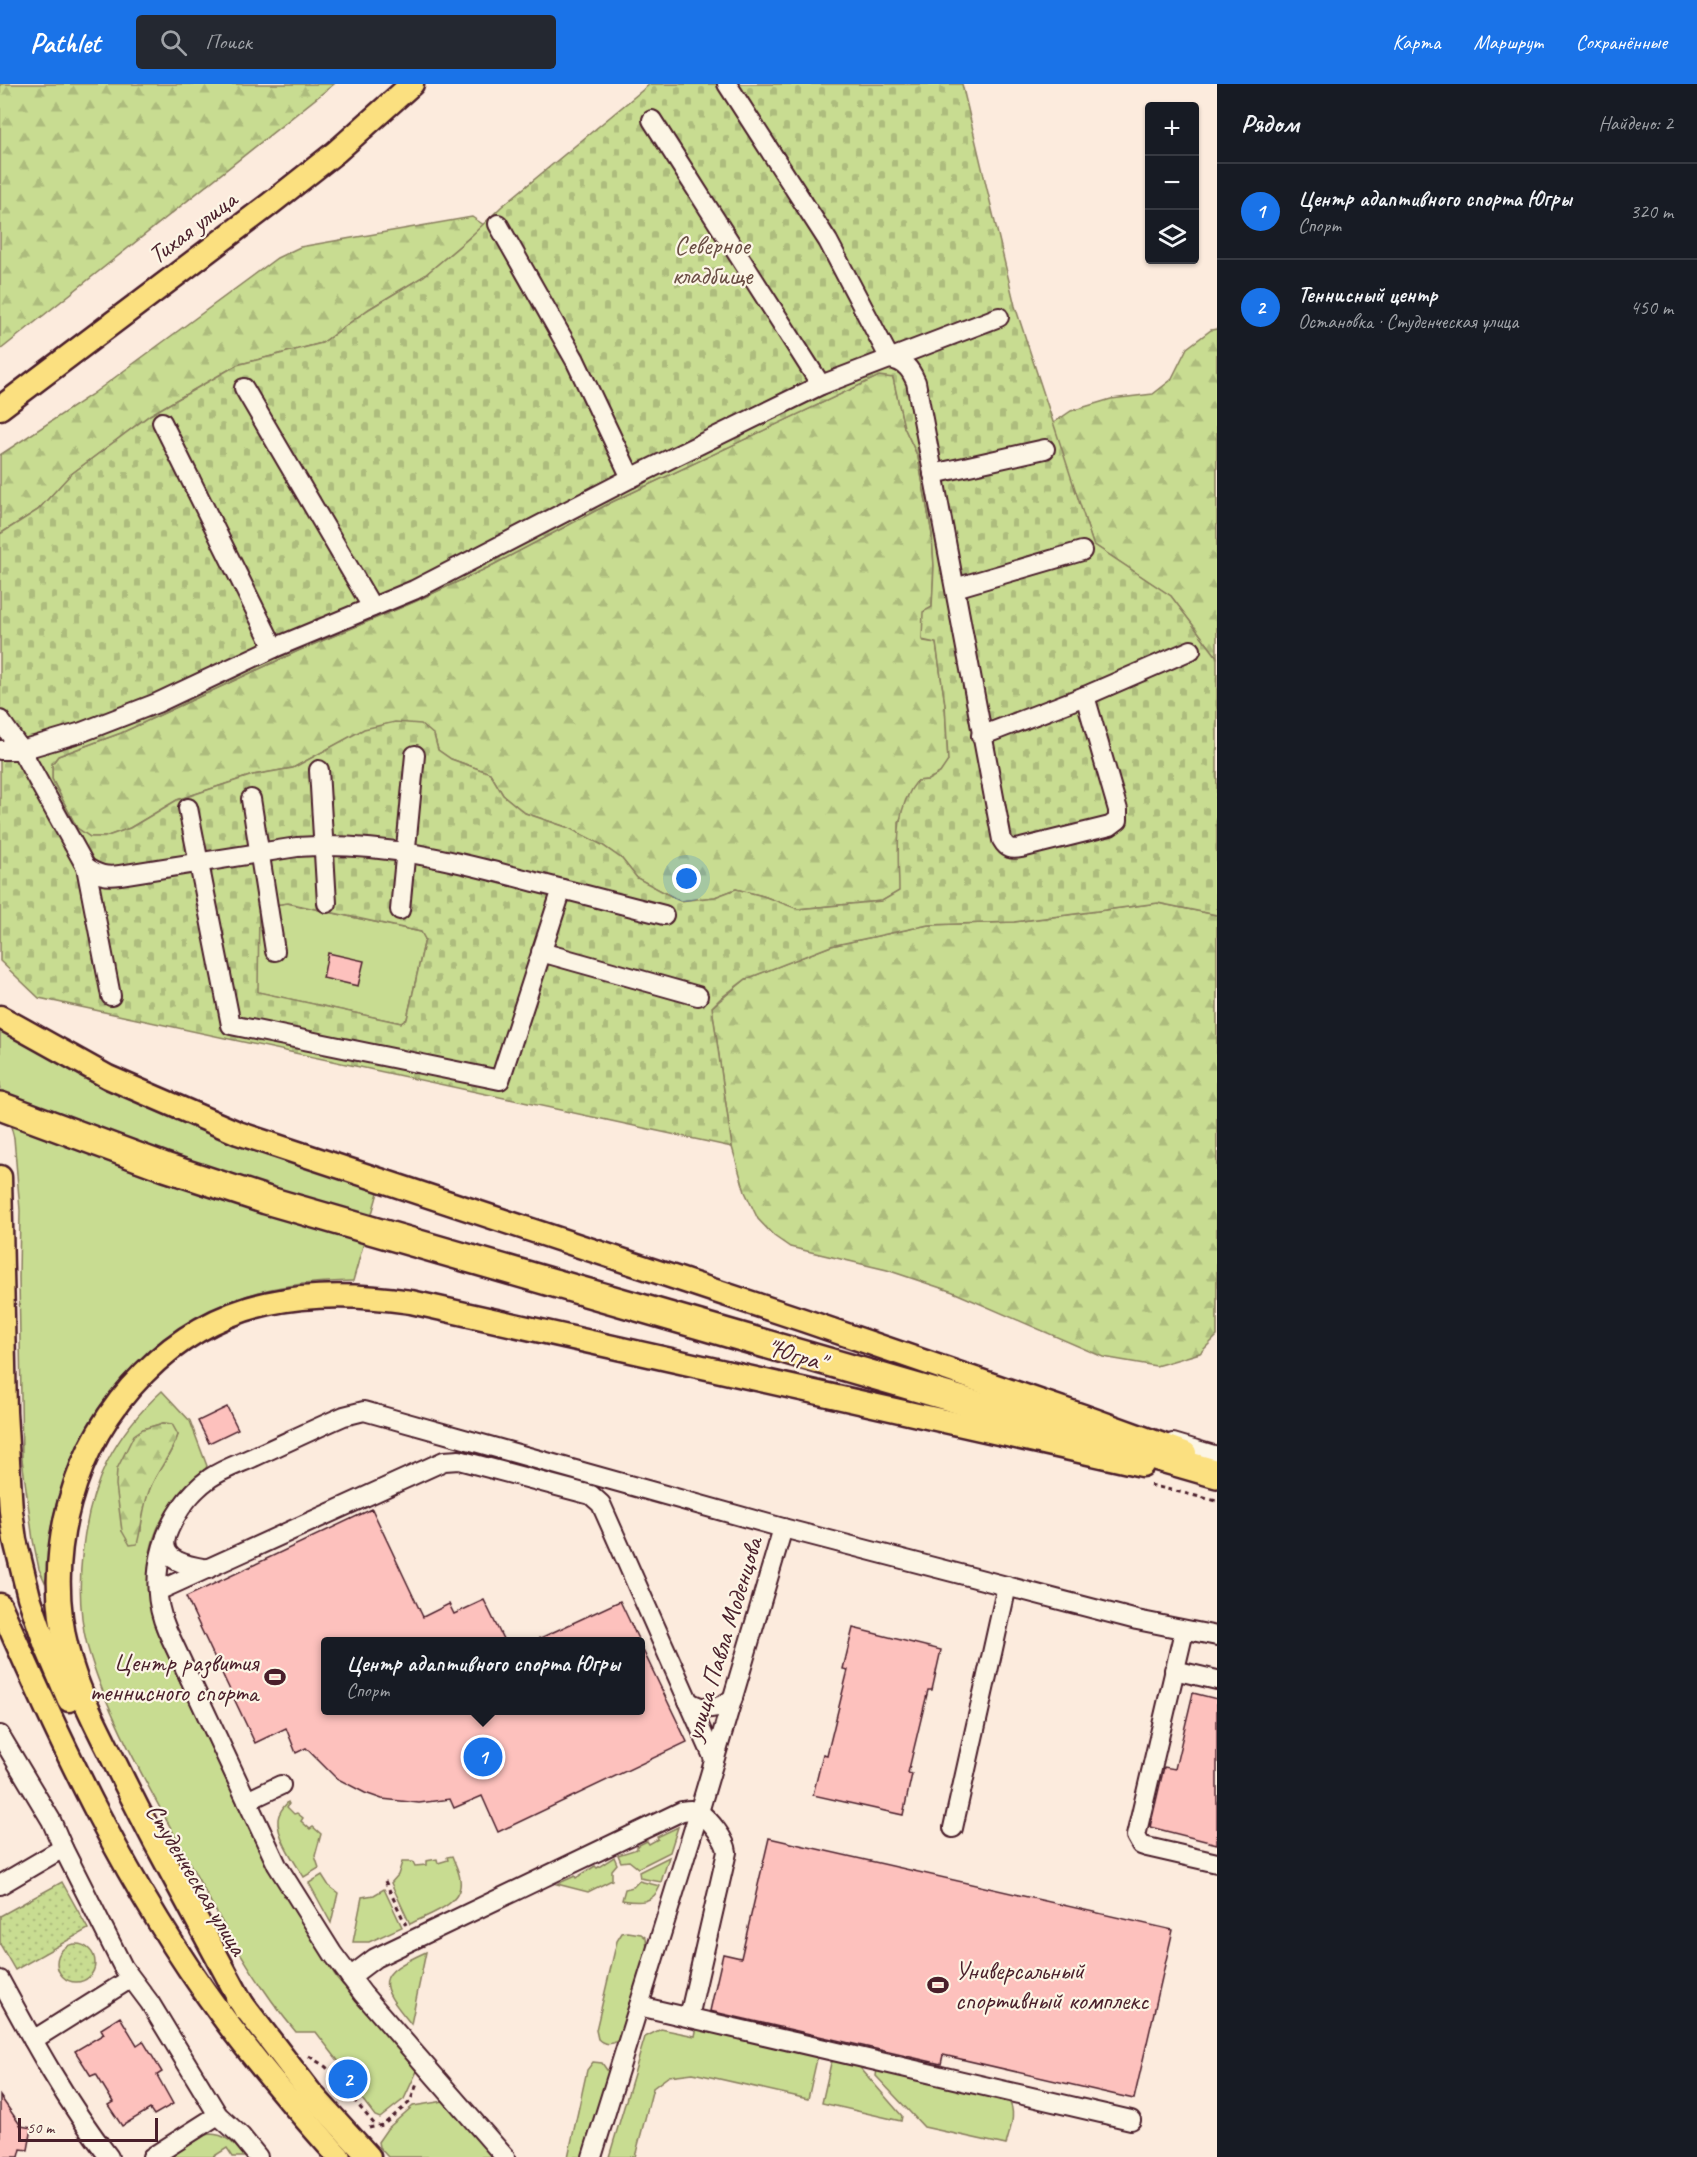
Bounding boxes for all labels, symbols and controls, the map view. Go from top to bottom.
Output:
search box [136,15,556,69]
text: Pathlet [30,25,100,60]
icon: search [157,26,190,59]
text: Поиск [205,28,252,56]
text: Карта [1392,29,1441,55]
text: Маршрут [1474,29,1543,55]
text: Сохранённые [1576,29,1667,55]
map controls [1145,102,1199,264]
button: + [1145,102,1199,156]
text: Рядом [1241,107,1299,140]
text: Найдено: 2 [1598,111,1673,136]
button: − [1145,156,1199,210]
street label: Тихая улица [141,182,245,271]
text: Центр адаптивного спорта Югры [1298,185,1572,213]
text: 1 [1256,199,1265,224]
text: 320 m [1630,199,1673,224]
button: layers [1145,210,1199,264]
text: Спорт [1298,213,1341,238]
park label: Северное кладбище [672,229,754,292]
text: Теннисный центр [1298,281,1437,309]
text: 2 [1256,295,1265,320]
text: 450 m [1630,295,1673,320]
text: Остановка · Студенческая улица [1298,309,1518,334]
your location [672,864,701,893]
street label: "Югра" [763,1330,834,1380]
street label: улица Павла Моденцова [676,1531,771,1747]
popup [321,1637,645,1715]
place label: Центр развития теннисного спорта [90,1646,260,1709]
text: Центр адаптивного спорта Югры [346,1650,620,1678]
sports icon: Центр развития теннисного спорта [263,1665,287,1689]
text: Спорт [346,1678,389,1703]
pin: 1 [464,1734,502,1780]
street label: Студенческая улица [138,1797,256,1963]
place label: Универсальный спортивный комплекс [955,1954,1150,2017]
sports icon: Универсальный спортивный комплекс [926,1973,950,1997]
pin: 2 [328,2056,368,2102]
scale bar [18,2115,158,2142]
text: 50 m [27,2118,54,2138]

